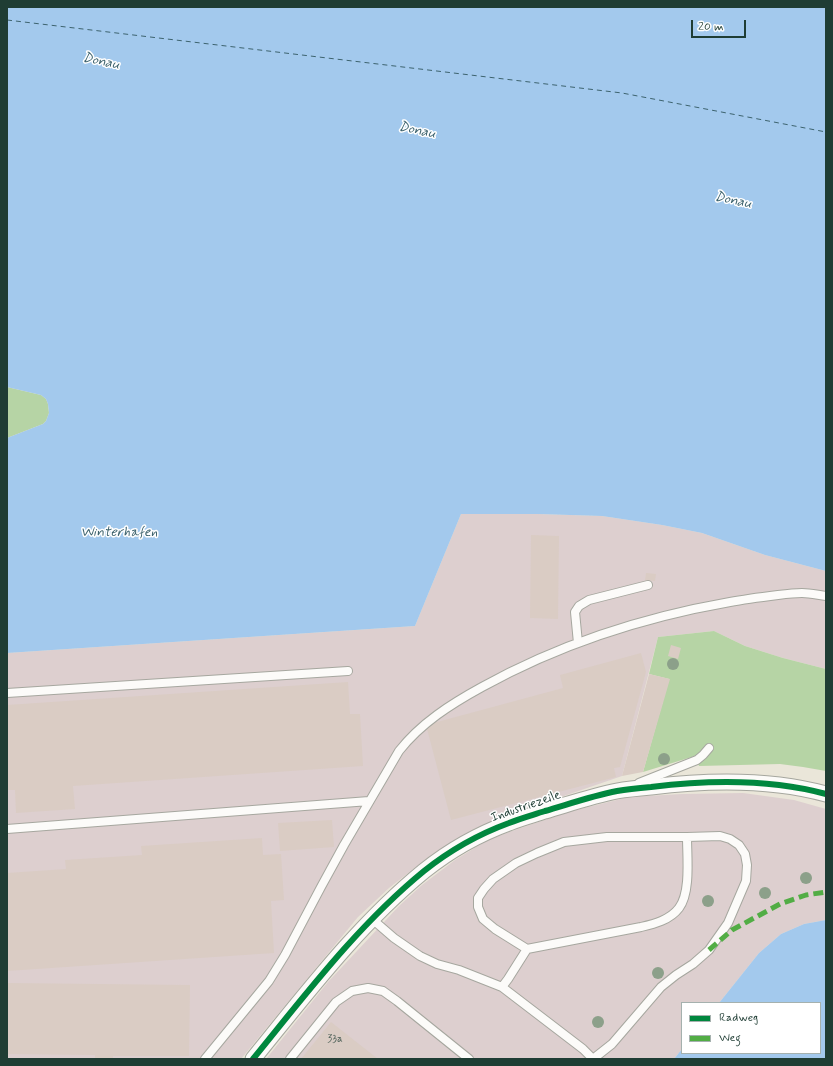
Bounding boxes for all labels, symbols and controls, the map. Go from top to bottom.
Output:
scale bar [693,12,748,38]
text: 20 m [698,19,724,35]
water label: Donau [81,50,121,74]
water label: Donau [397,119,437,143]
water label: Donau [713,189,753,213]
water label: Winterhafen [80,525,158,541]
street label: Industriezeile [489,788,563,826]
legend [681,1002,821,1054]
text: Radweg [719,1010,758,1026]
text: Weg [719,1030,741,1046]
house number: 33a [327,1033,343,1047]

